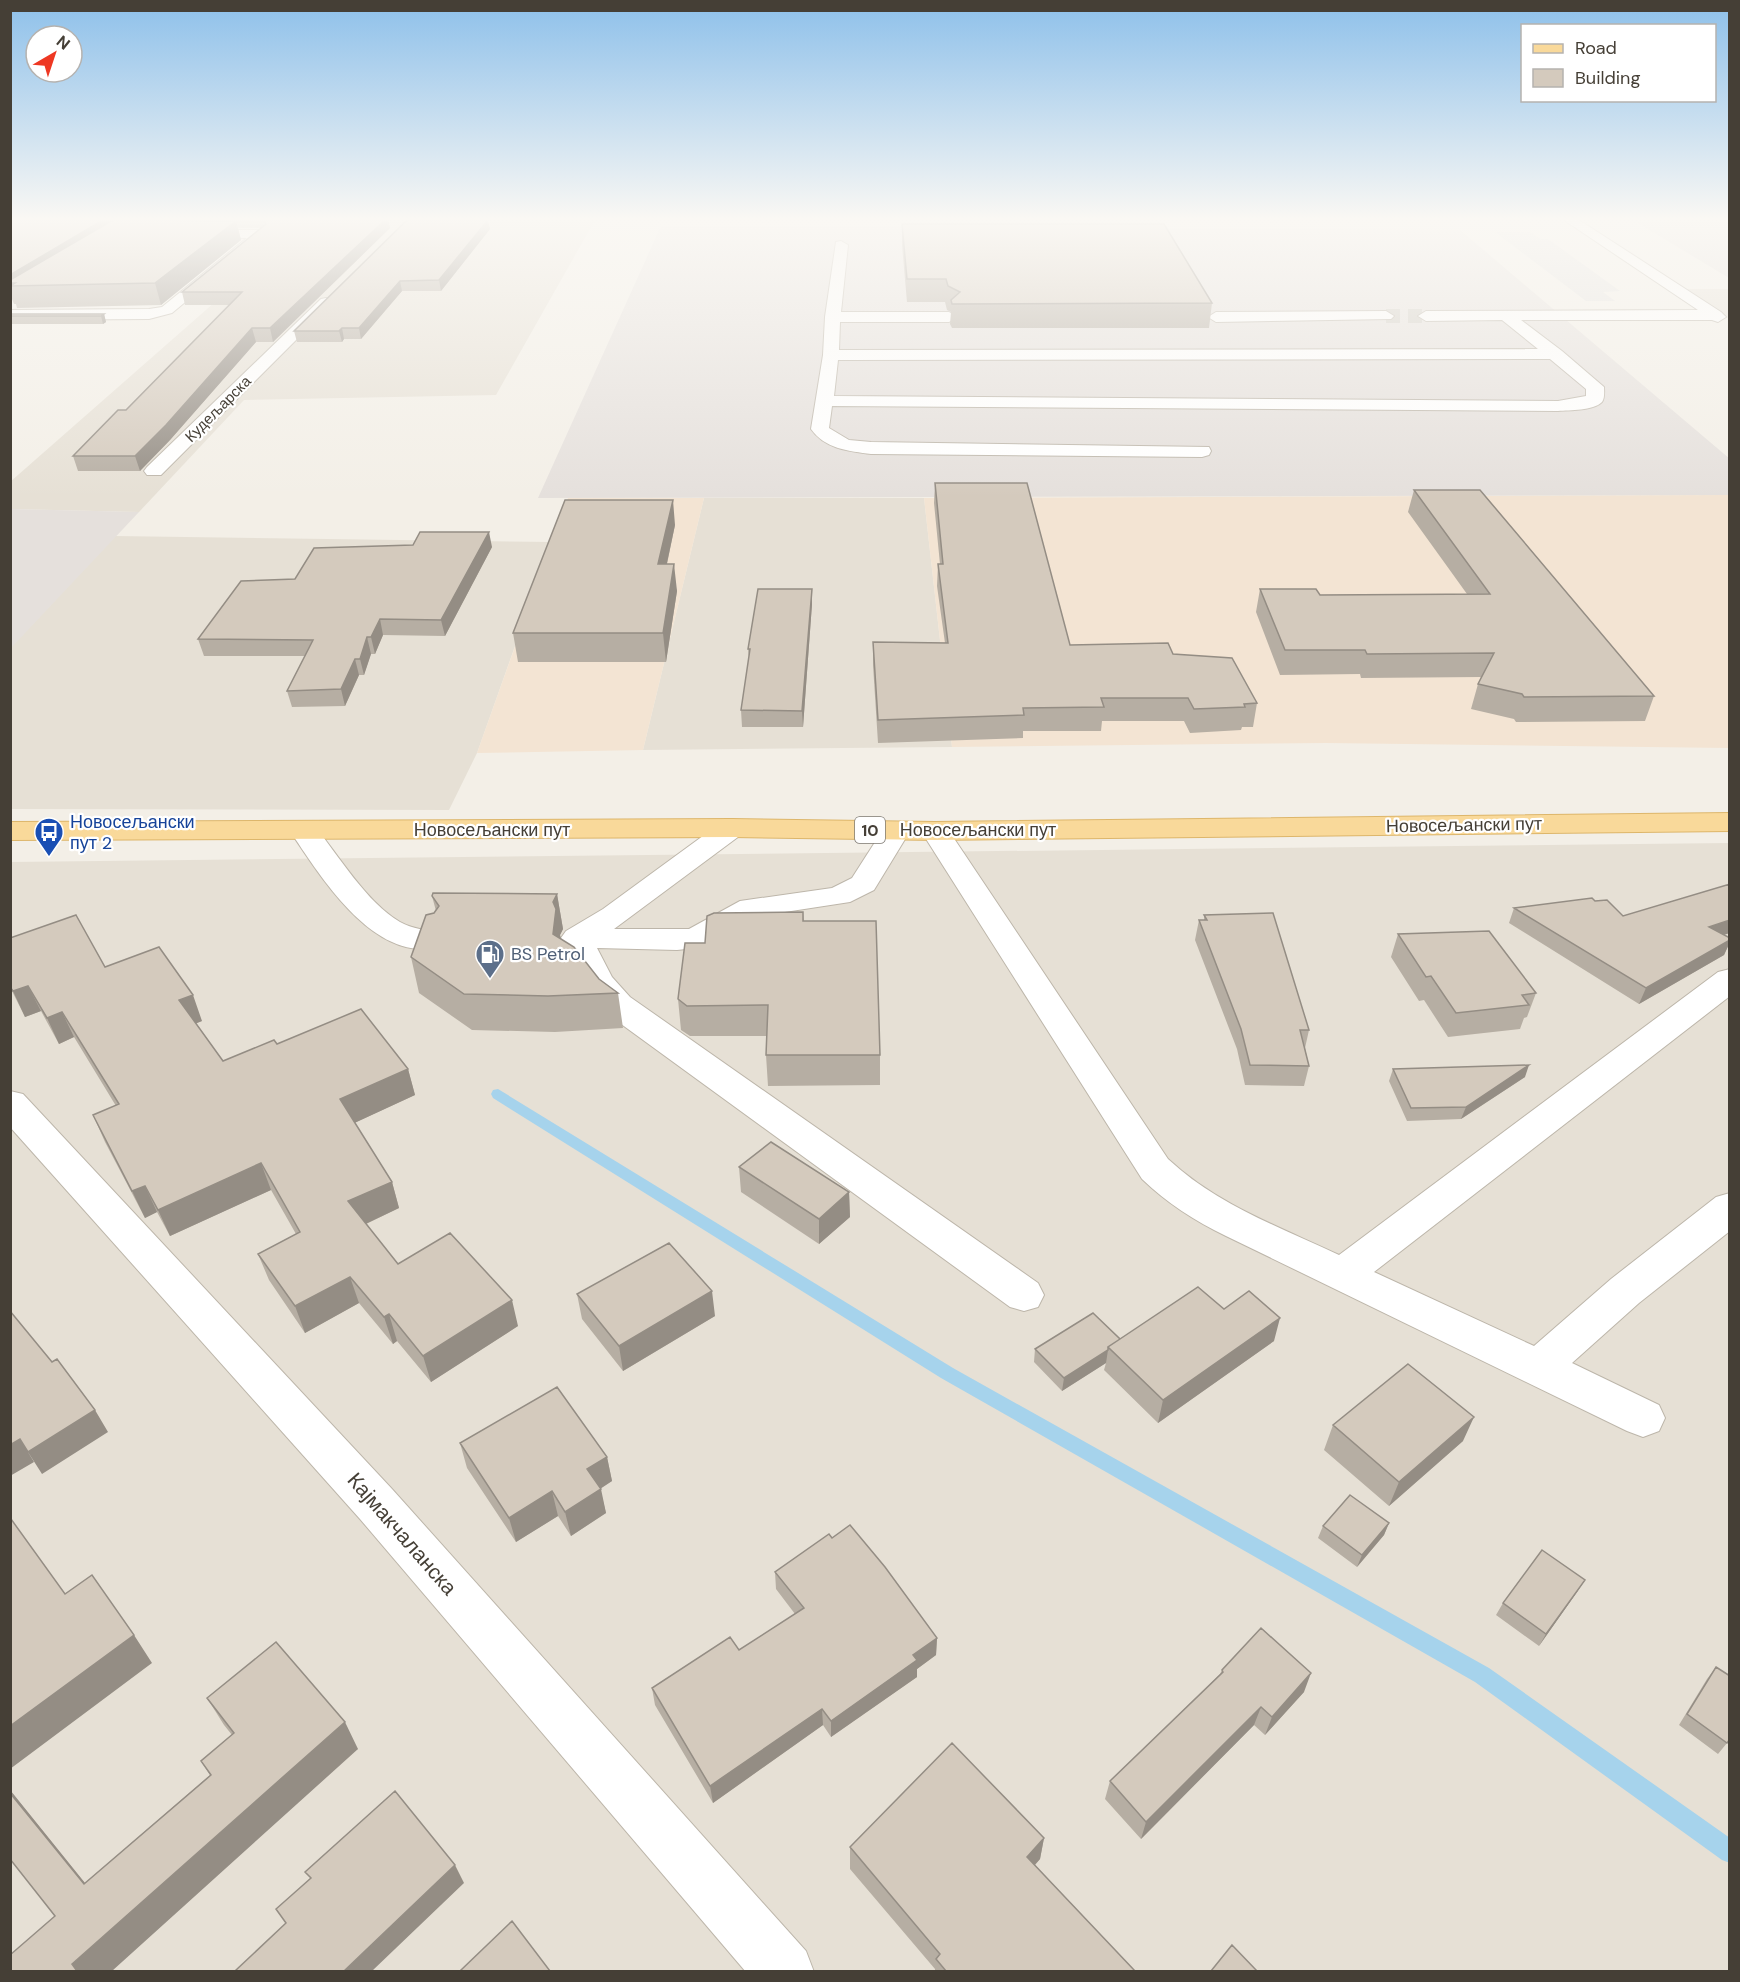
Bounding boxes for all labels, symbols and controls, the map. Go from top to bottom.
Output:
north arrow [24,24,84,84]
legend [1521,24,1716,102]
text: N [52,31,74,55]
text: Road [1575,36,1617,60]
text: Building [1575,66,1640,90]
street label: Кудељарска [181,371,256,446]
place label: Новосељански пут 2 [70,810,195,855]
street label: Новосељански пут [1386,812,1542,838]
bus stop icon: Новосељански пут 2 [33,816,65,858]
road number: 10 [855,817,885,843]
street label: Новосељански пут [414,818,570,842]
street label: Новосељански пут [900,818,1056,842]
fuel station icon: BS Petrol [474,938,506,980]
place label: BS Petrol [511,942,585,966]
street label: Кајмакчаланска [341,1467,463,1601]

